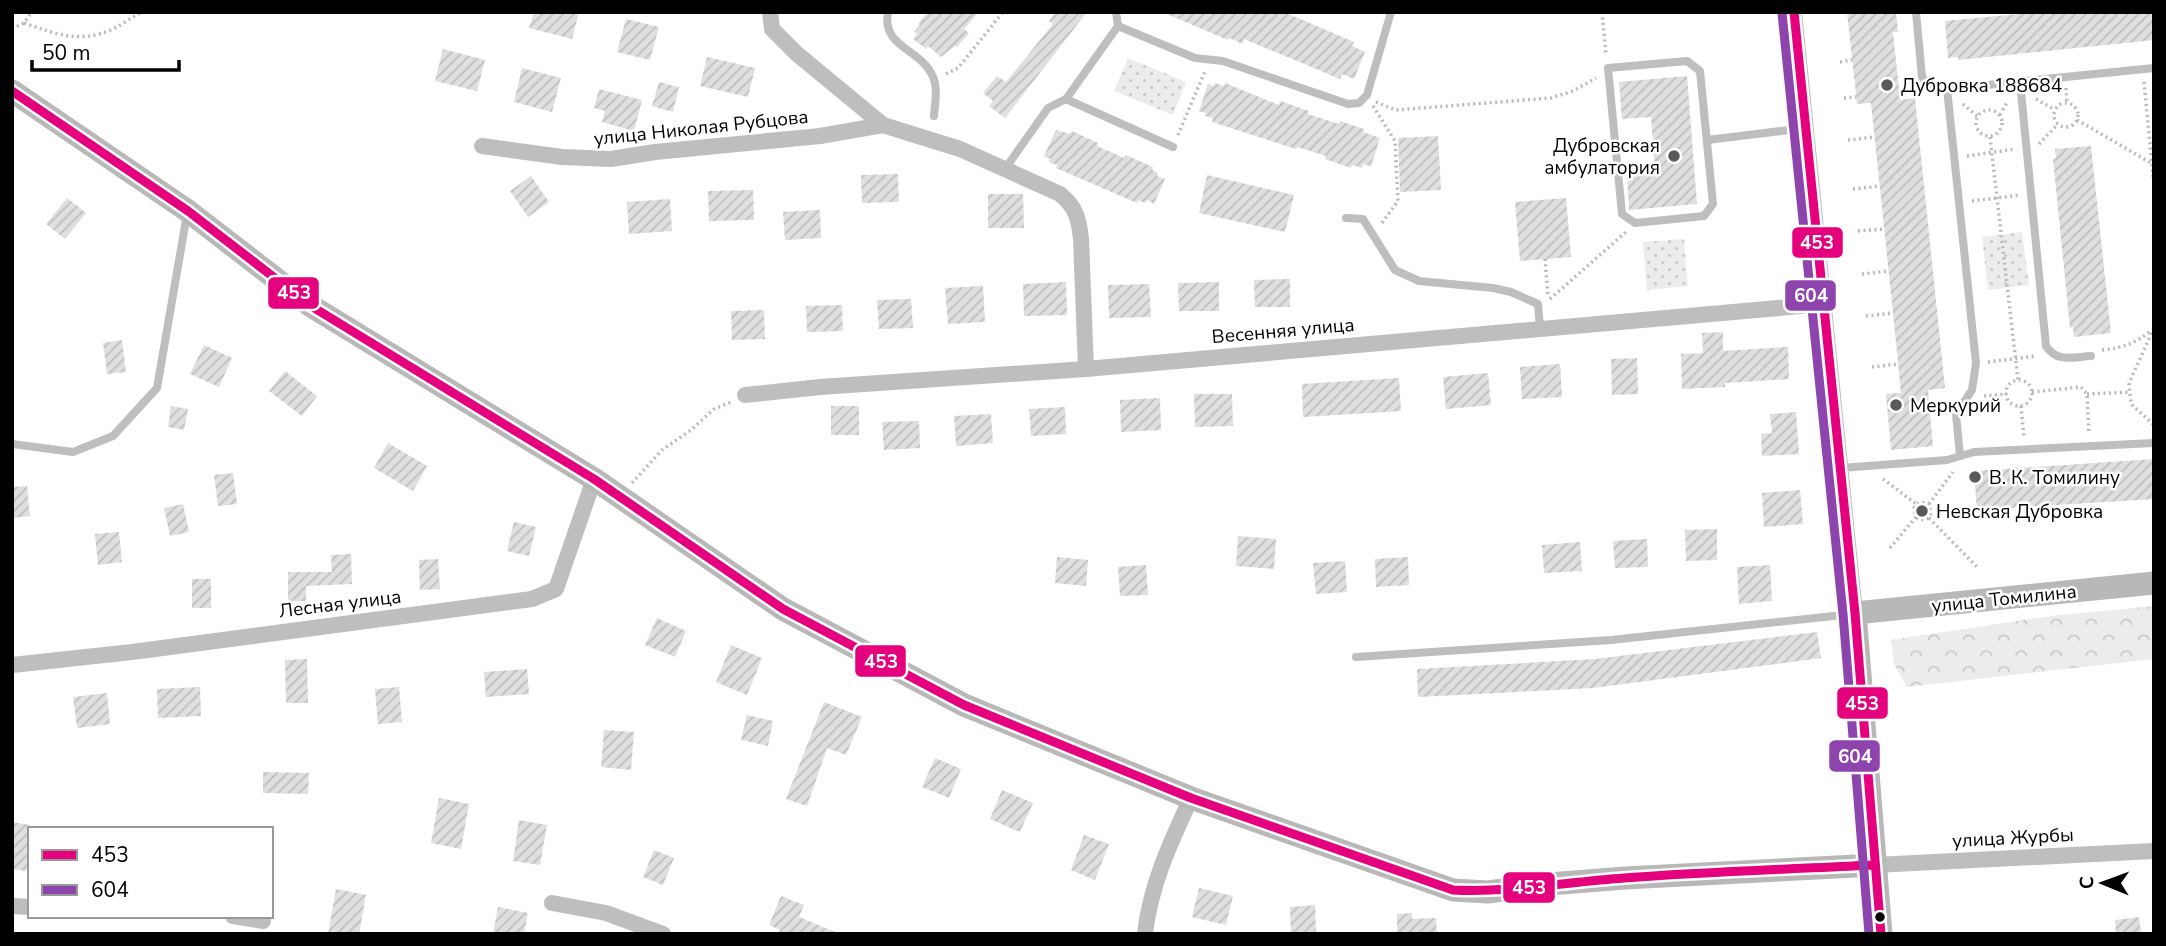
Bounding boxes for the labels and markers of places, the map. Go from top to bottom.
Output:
place label: Дубровка 188684 [1901,73,2062,99]
marker: Дубровка 188684 [1879,77,1895,93]
place label: Дубровская амбулатория [1544,133,1660,181]
marker: Дубровская амбулатория [1666,148,1682,164]
place label: Меркурий [1910,393,2001,419]
marker: Меркурий [1888,397,1904,413]
place label: В. К. Томилину [1989,465,2120,491]
marker: В. К. Томилину [1967,469,1983,485]
place label: Невская Дубровка [1936,499,2103,525]
marker: Невская Дубровка [1914,503,1930,519]
unlabelled marker [1873,910,1887,924]

